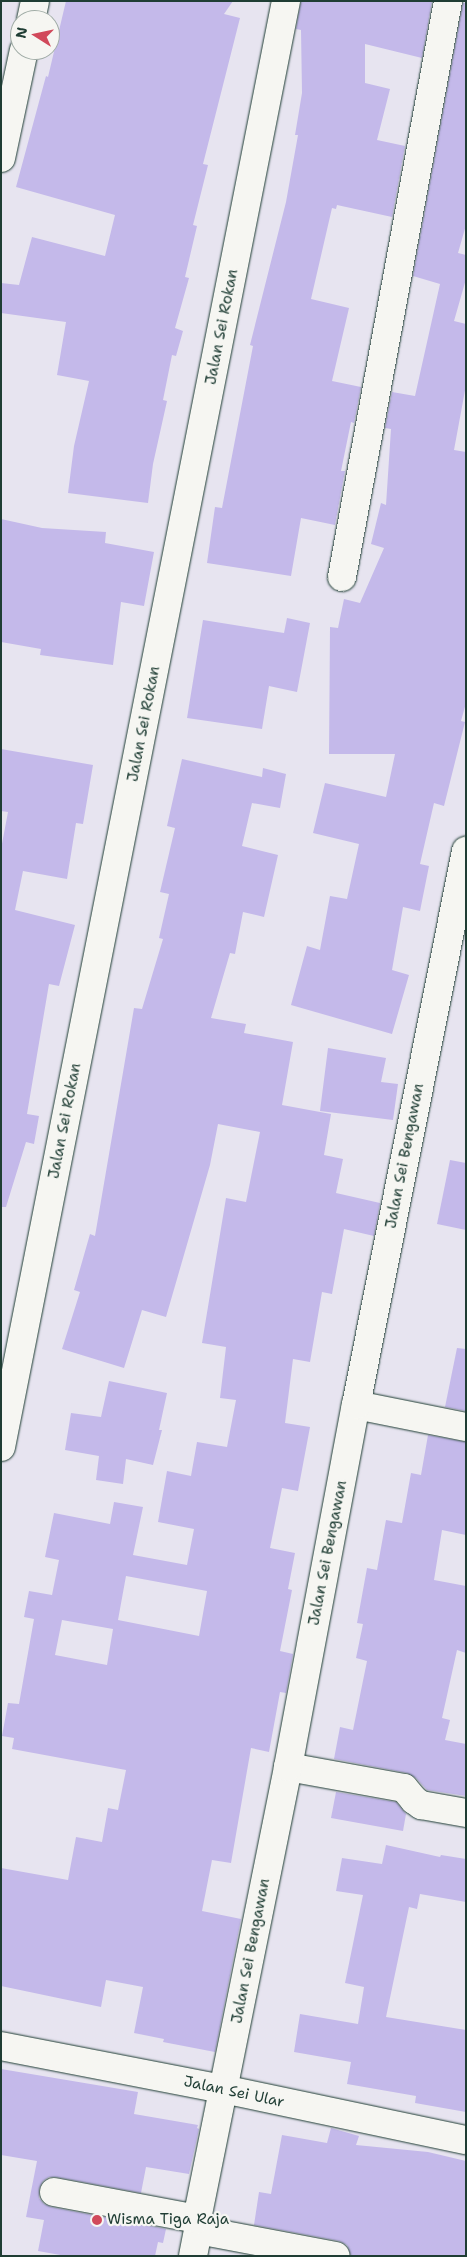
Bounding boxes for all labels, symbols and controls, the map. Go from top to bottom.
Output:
north arrow [10,10,60,60]
text: N [11,26,31,40]
street label: Jalan Sei Rokan [202,268,242,386]
street label: Jalan Sei Rokan [124,665,164,783]
street label: Jalan Sei Rokan [45,1062,85,1180]
street label: Jalan Sei Bengawan [382,1082,428,1230]
street label: Jalan Sei Bengawan [305,1479,351,1627]
street label: Jalan Sei Bengawan [228,1877,274,2025]
street label: Jalan Sei Ular [182,2073,286,2111]
place label: Wisma Tiga Raja [107,2211,229,2229]
marker: Wisma Tiga Raja [91,2214,103,2226]

